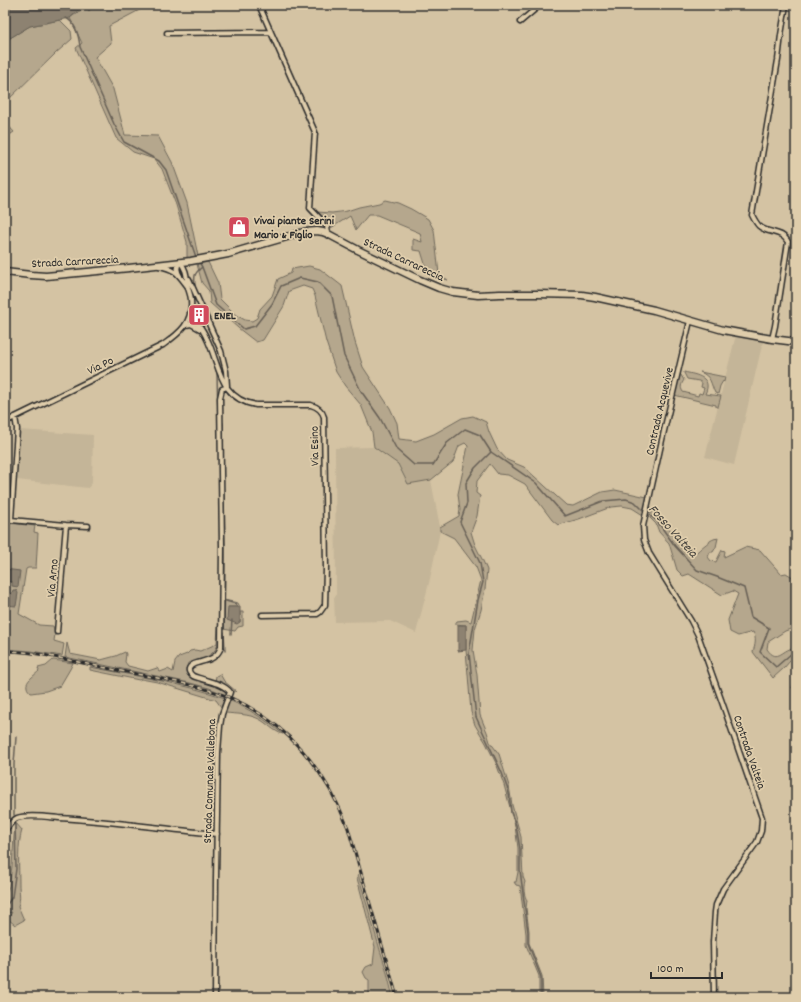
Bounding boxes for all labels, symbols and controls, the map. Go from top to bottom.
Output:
place label: Vivai piante Serini Mario & Figlio [254,213,335,244]
shop icon: Vivai piante Serini Mario & Figlio [226,214,252,240]
street label: Strada Carrareccia [360,234,447,287]
street label: Strada Carrareccia [31,252,119,273]
building icon: ENEL [186,302,212,328]
place label: ENEL [214,308,236,325]
street label: Via Po [85,353,117,380]
street label: Contrada Acquevive [642,366,679,457]
street label: Via Esino [307,426,324,466]
water label: Fosso Valteia [643,501,702,563]
street label: Via Arno [43,558,64,598]
street label: Contrada Valteia [728,713,769,792]
street label: Strada Comunale Vallebona [200,718,221,844]
scale bar [651,954,722,980]
text: 100 m [657,961,684,978]

